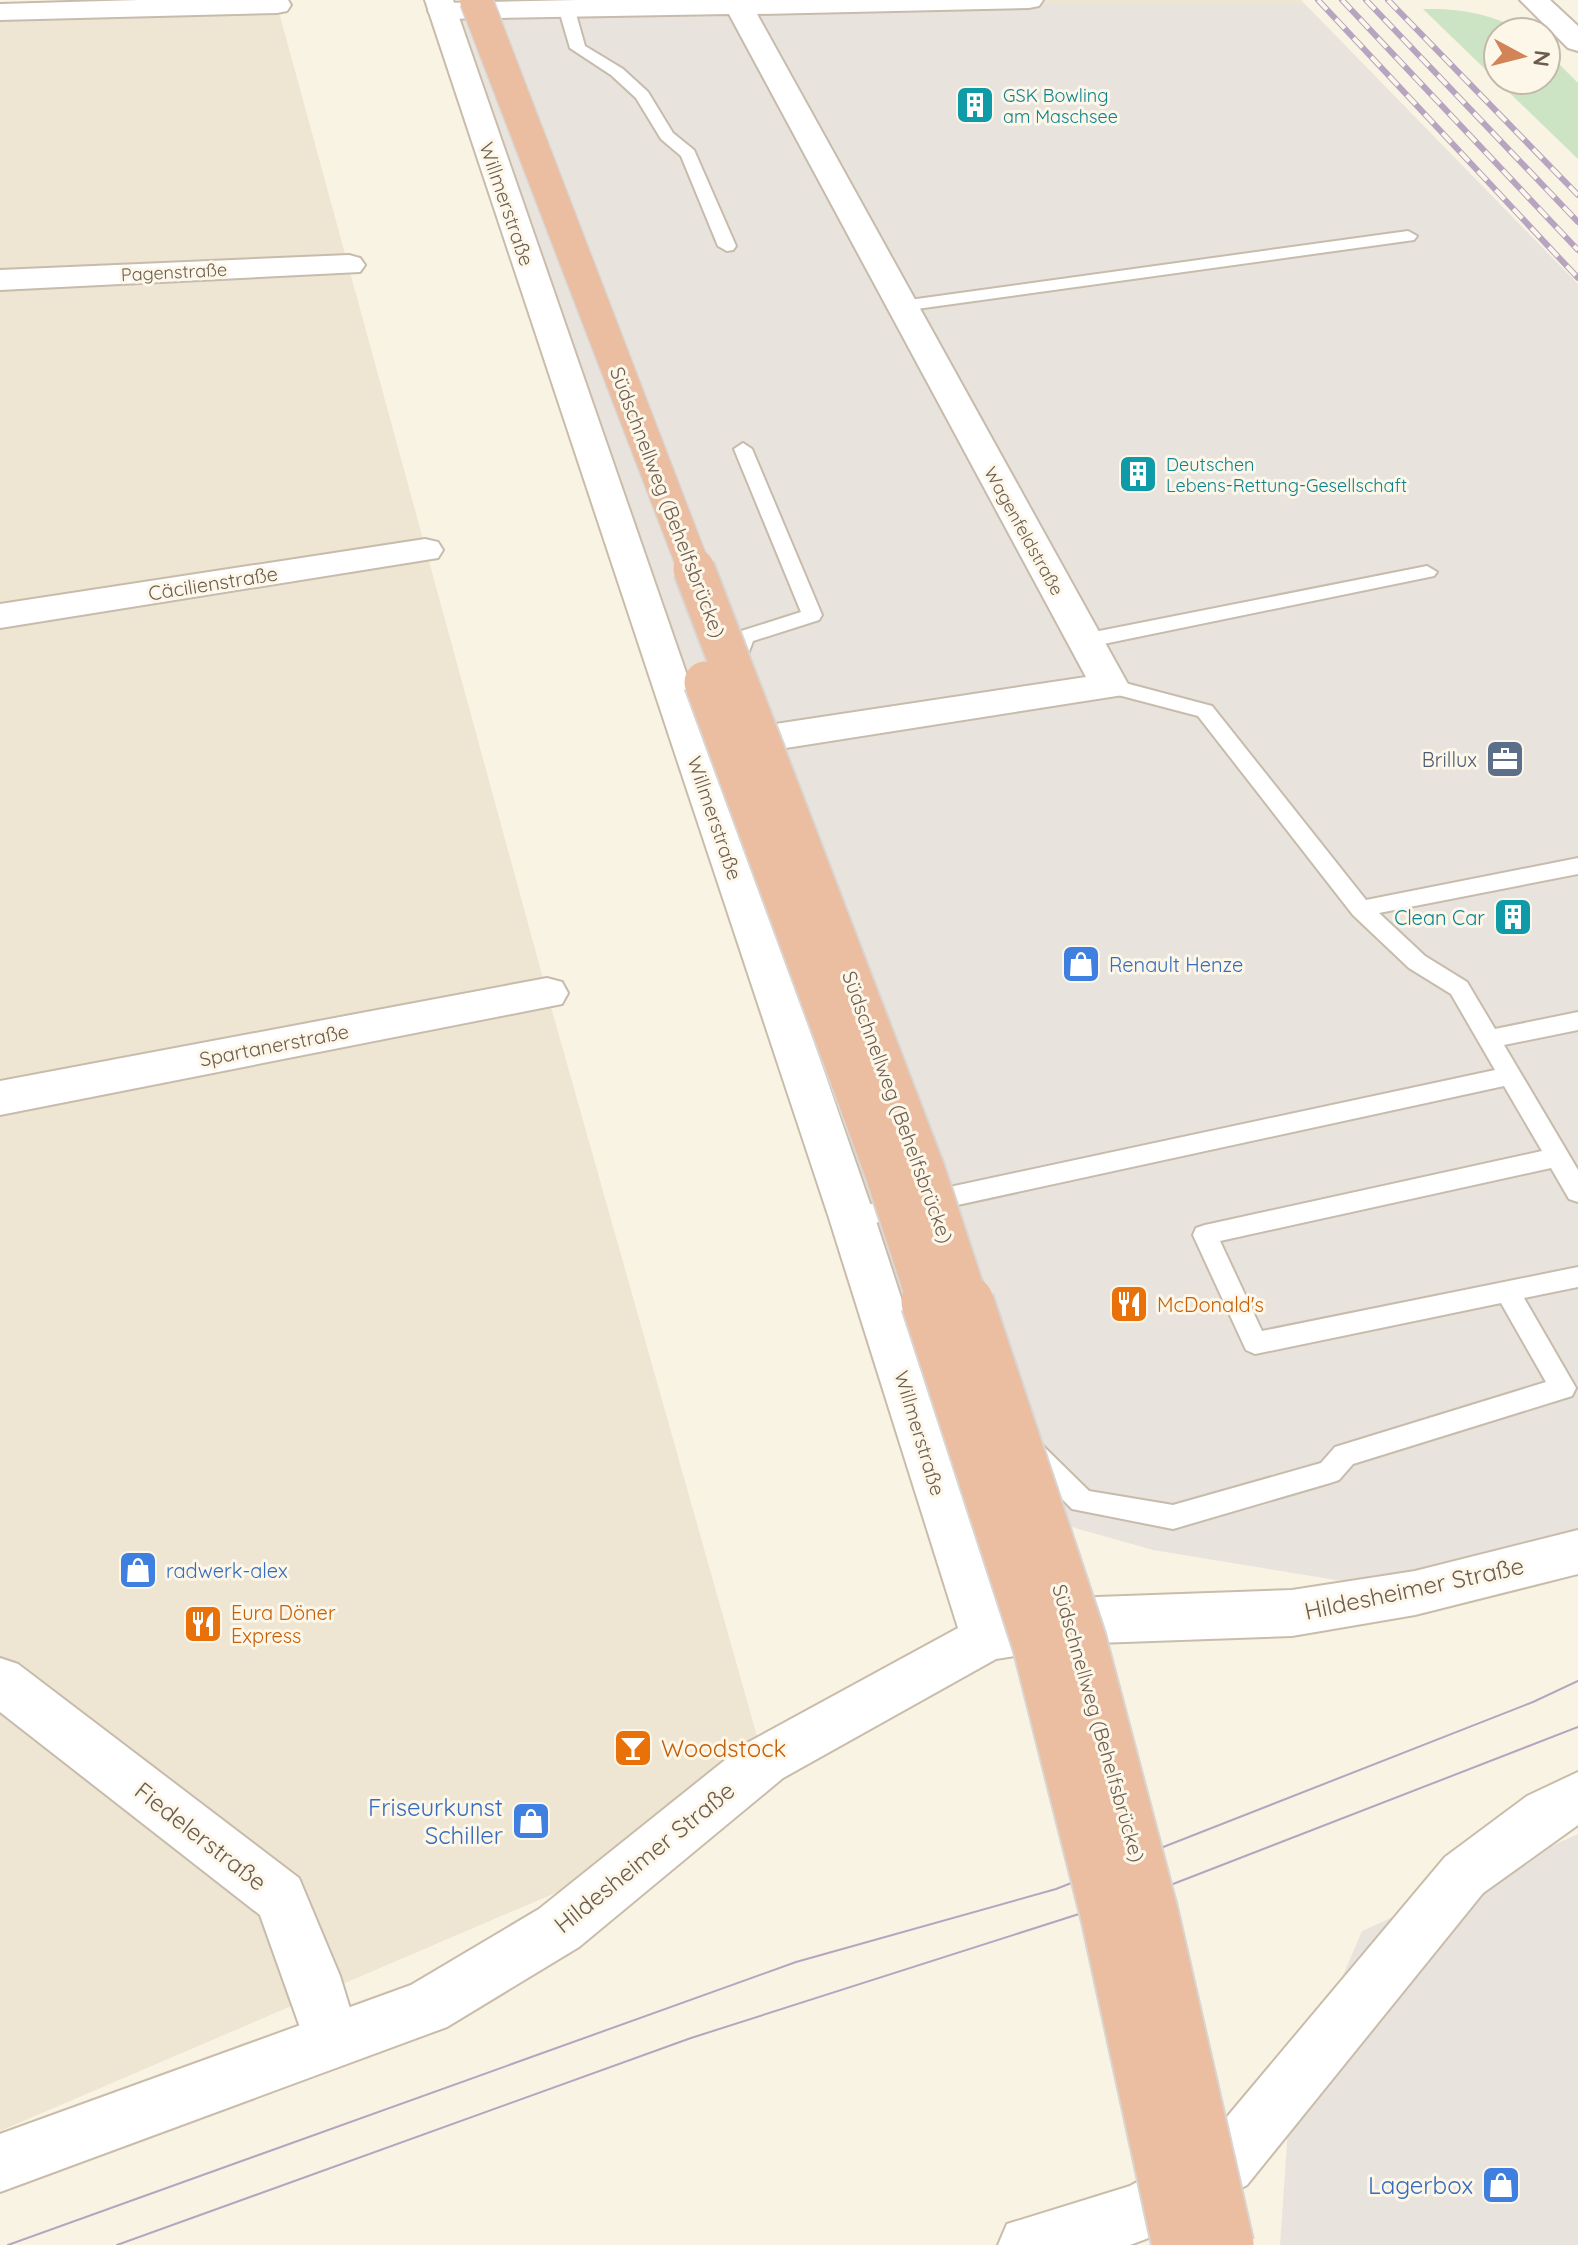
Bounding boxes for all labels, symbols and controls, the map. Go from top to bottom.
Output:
north arrow [1482,16,1562,96]
text: N [1527,49,1557,68]
building icon: GSK Bowling am Maschsee [954,84,996,126]
place label: GSK Bowling am Maschsee [1003,84,1118,128]
street label: Willmerstraße [474,139,540,269]
street label: Pagenstraße [120,258,228,286]
street label: Südschnellweg (Behelfsbrücke) [605,363,731,641]
building icon: Deutschen Lebens-Rettung-Gesellschaft [1117,453,1159,495]
place label: Deutschen Lebens-Rettung-Gesellschaft [1166,453,1407,497]
street label: Wagenfeldstraße [979,463,1069,599]
street label: Cäcilienstraße [146,560,280,606]
office icon: Brillux [1484,738,1526,780]
place label: Brillux [1422,747,1477,772]
street label: Willmerstraße [682,753,748,883]
building icon: Clean Car [1492,896,1534,938]
place label: Clean Car [1394,905,1485,930]
shop icon: Renault Henze [1060,943,1102,985]
place label: Renault Henze [1109,952,1243,977]
street label: Südschnellweg (Behelfsbrücke) [837,967,959,1247]
street label: Spartanerstraße [197,1018,351,1072]
restaurant icon: McDonald's [1108,1283,1150,1325]
place label: McDonald's [1157,1292,1264,1317]
street label: Willmerstraße [889,1368,951,1498]
shop icon: radwerk-alex [117,1549,159,1591]
street label: Hildesheimer Straße [1301,1550,1527,1626]
place label: radwerk-alex [166,1558,288,1583]
street label: Südschnellweg (Behelfsbrücke) [1047,1581,1151,1865]
place label: Eura Döner Express [231,1600,336,1648]
restaurant icon: Eura Döner Express [182,1603,224,1645]
bar icon: Woodstock [612,1727,654,1769]
place label: Woodstock [661,1733,786,1763]
street label: Fiedelerstraße [129,1775,273,1897]
street label: Hildesheimer Straße [548,1775,740,1939]
place label: Friseurkunst Schiller [368,1792,503,1850]
shop icon: Friseurkunst Schiller [510,1800,552,1842]
shop icon: Lagerbox [1480,2164,1522,2206]
place label: Lagerbox [1368,2170,1473,2200]

